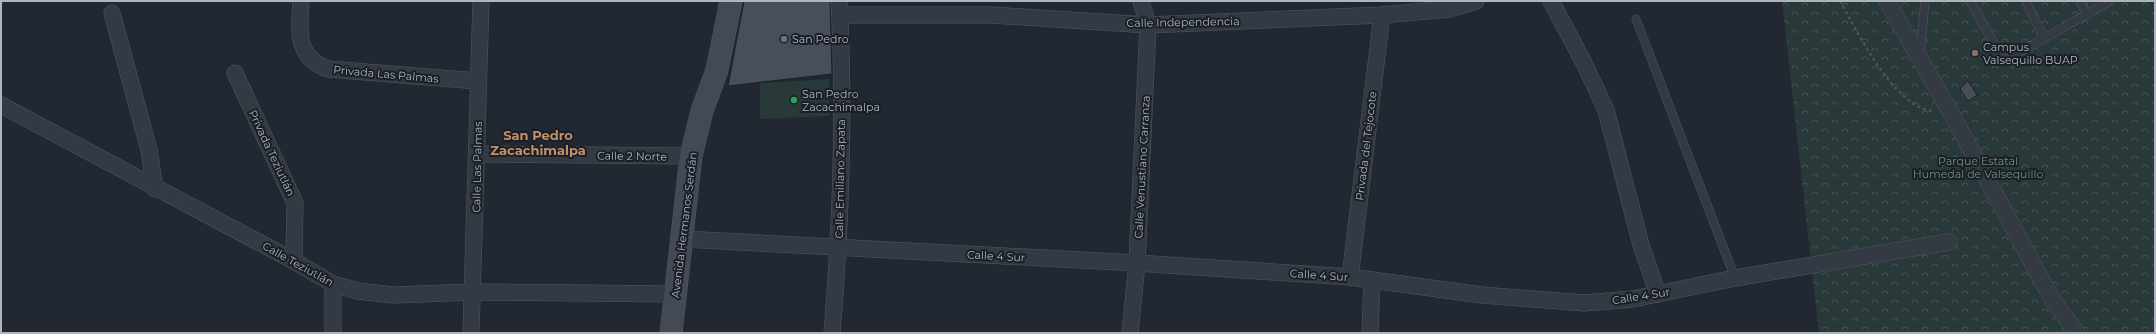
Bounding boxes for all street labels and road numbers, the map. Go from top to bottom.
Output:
street label: Calle Independencia [1126,14,1240,30]
street label: Privada Las Palmas [333,62,440,86]
street label: Privada del Tejocote [1352,90,1380,201]
street label: Calle Venustiano Carranza [1131,95,1153,239]
street label: Privada Teziutlán [246,108,298,198]
street label: Calle Emiliano Zapata [832,119,848,239]
street label: Calle Las Palmas [469,120,485,213]
street label: Calle 2 Norte [597,148,668,164]
street label: Avenida Hermanos Serdán [668,151,700,299]
street label: Calle Teziutlán [260,239,336,289]
street label: Calle 4 Sur [966,247,1026,265]
street label: Calle 4 Sur [1289,266,1349,284]
street label: Calle 4 Sur [1611,285,1671,307]

